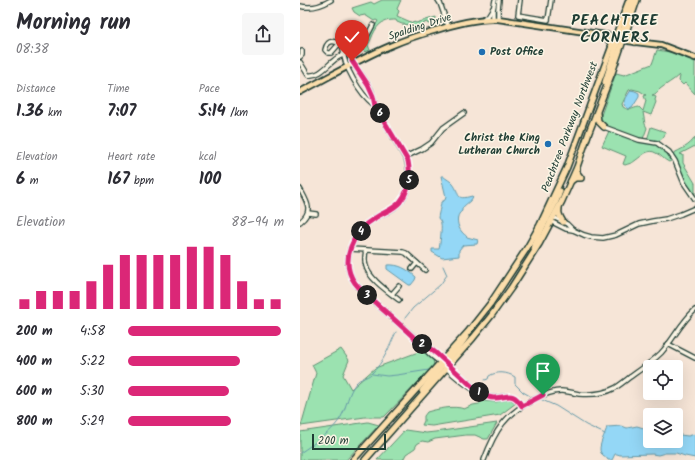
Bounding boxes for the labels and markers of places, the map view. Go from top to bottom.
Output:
pin [335,20,369,61]
place label: Post Office [490,43,544,61]
marker: Post Office [477,47,487,57]
pin: 6 [370,103,390,123]
place label: Christ the King Lutheran Church [458,129,540,160]
marker: Christ the King Lutheran Church [543,139,553,149]
pin: 5 [399,170,419,190]
pin: 4 [351,221,371,241]
pin: 3 [357,285,377,305]
pin: 2 [412,334,432,354]
pin [526,354,560,395]
pin: 1 [469,382,489,402]

